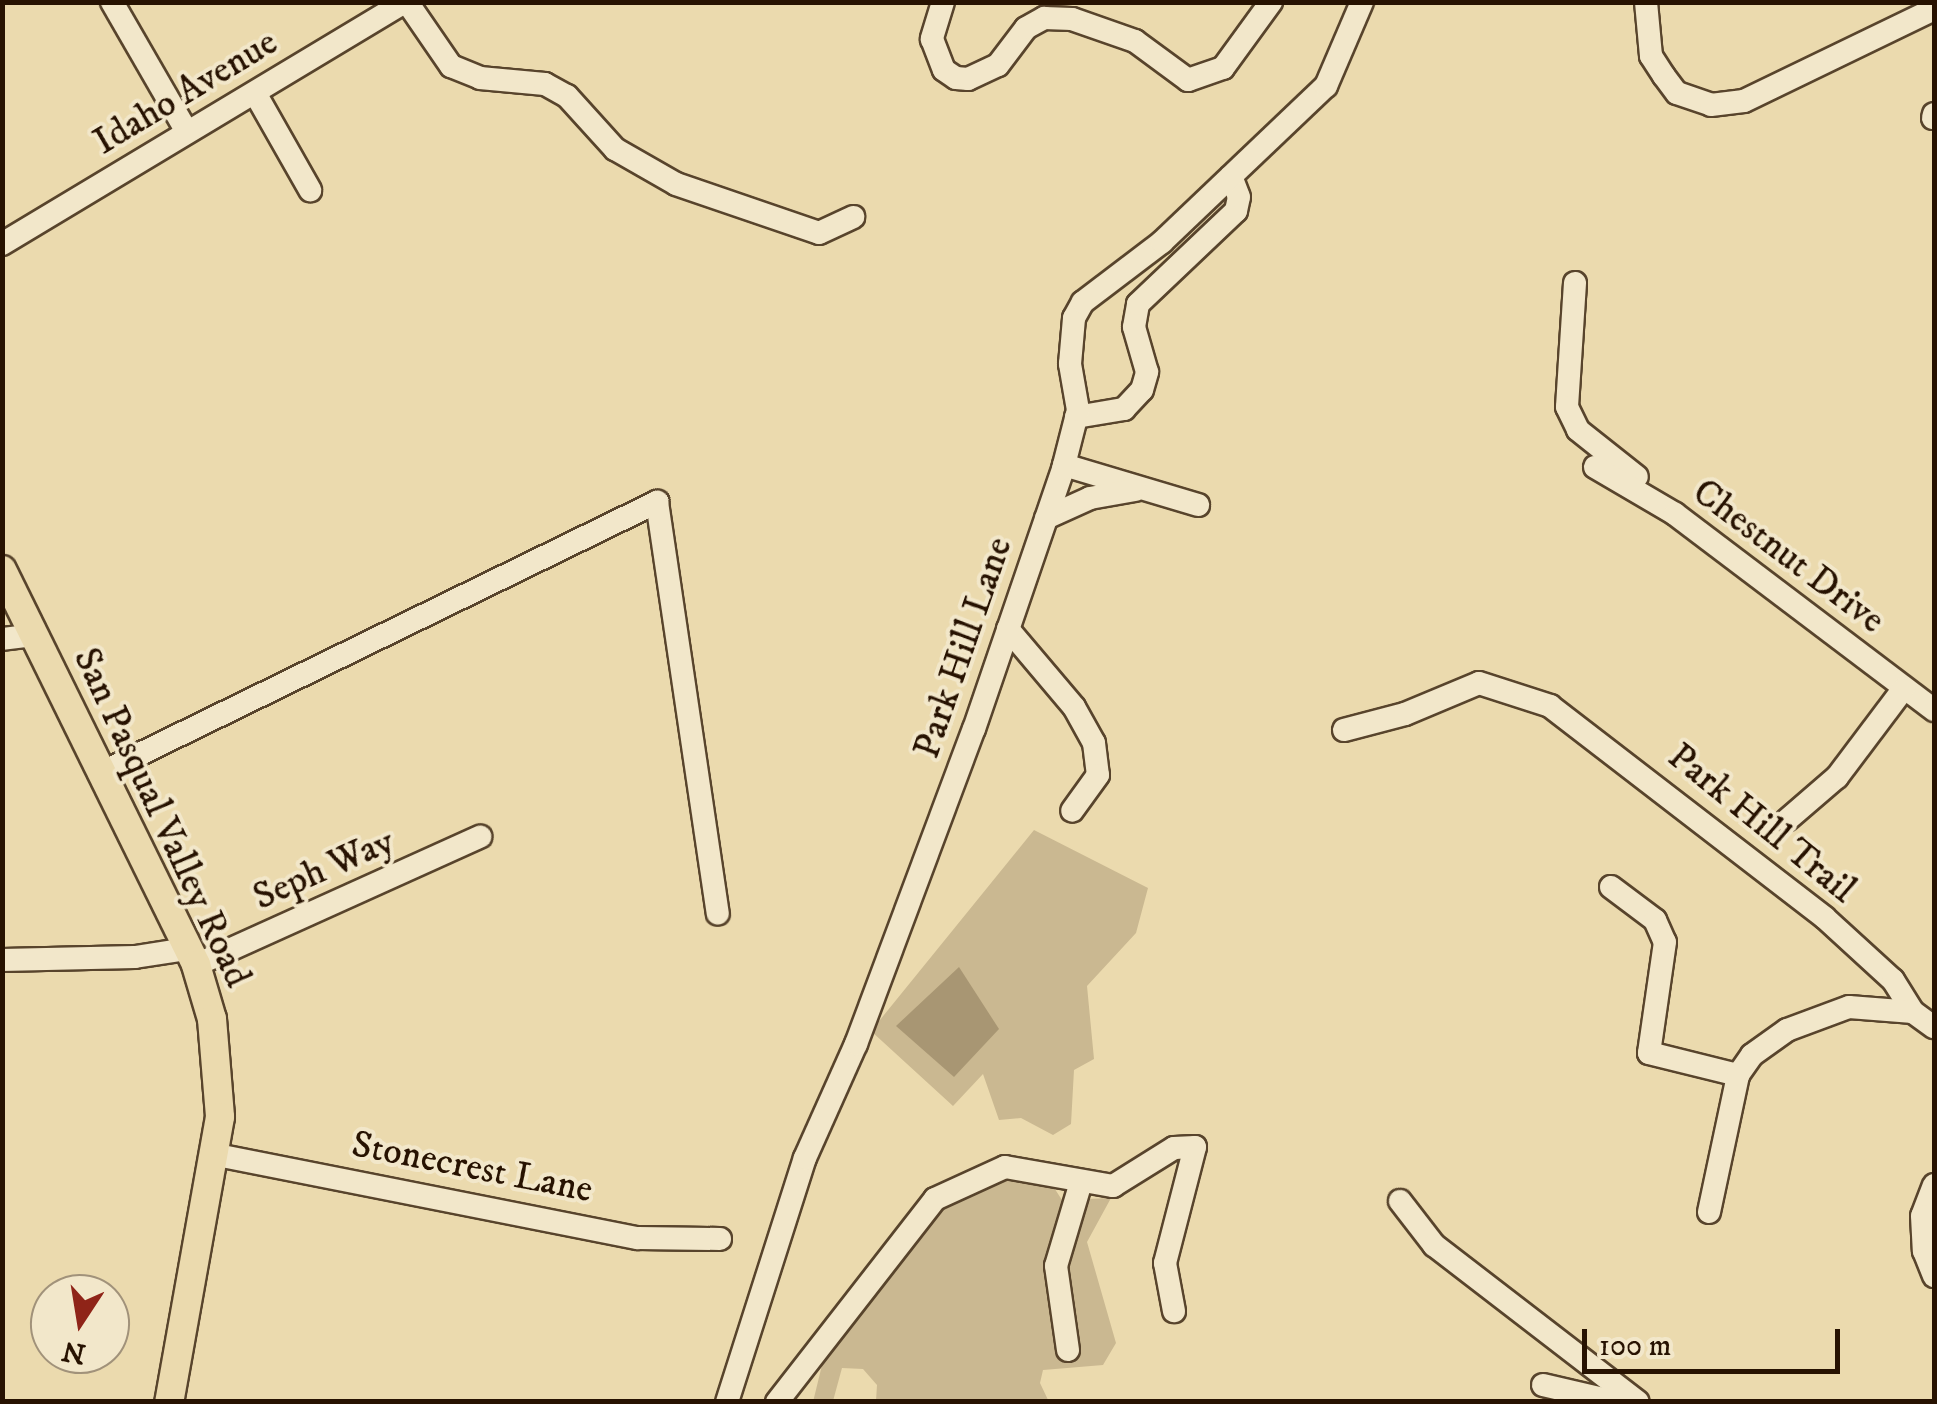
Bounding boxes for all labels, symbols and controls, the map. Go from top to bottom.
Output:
street label: Idaho Avenue [86,20,286,166]
street label: Chestnut Drive [1683,470,1893,644]
street label: Park Hill Lane [905,531,1023,765]
street label: San Pasqual Valley Road [62,641,260,995]
street label: Park Hill Trail [1658,734,1864,914]
street label: Seph Way [247,819,401,921]
street label: Stonecrest Lane [348,1122,596,1214]
north arrow [30,1274,130,1374]
scale bar [1587,1309,1844,1371]
text: 100 m [1599,1328,1671,1365]
text: N [59,1332,89,1371]

